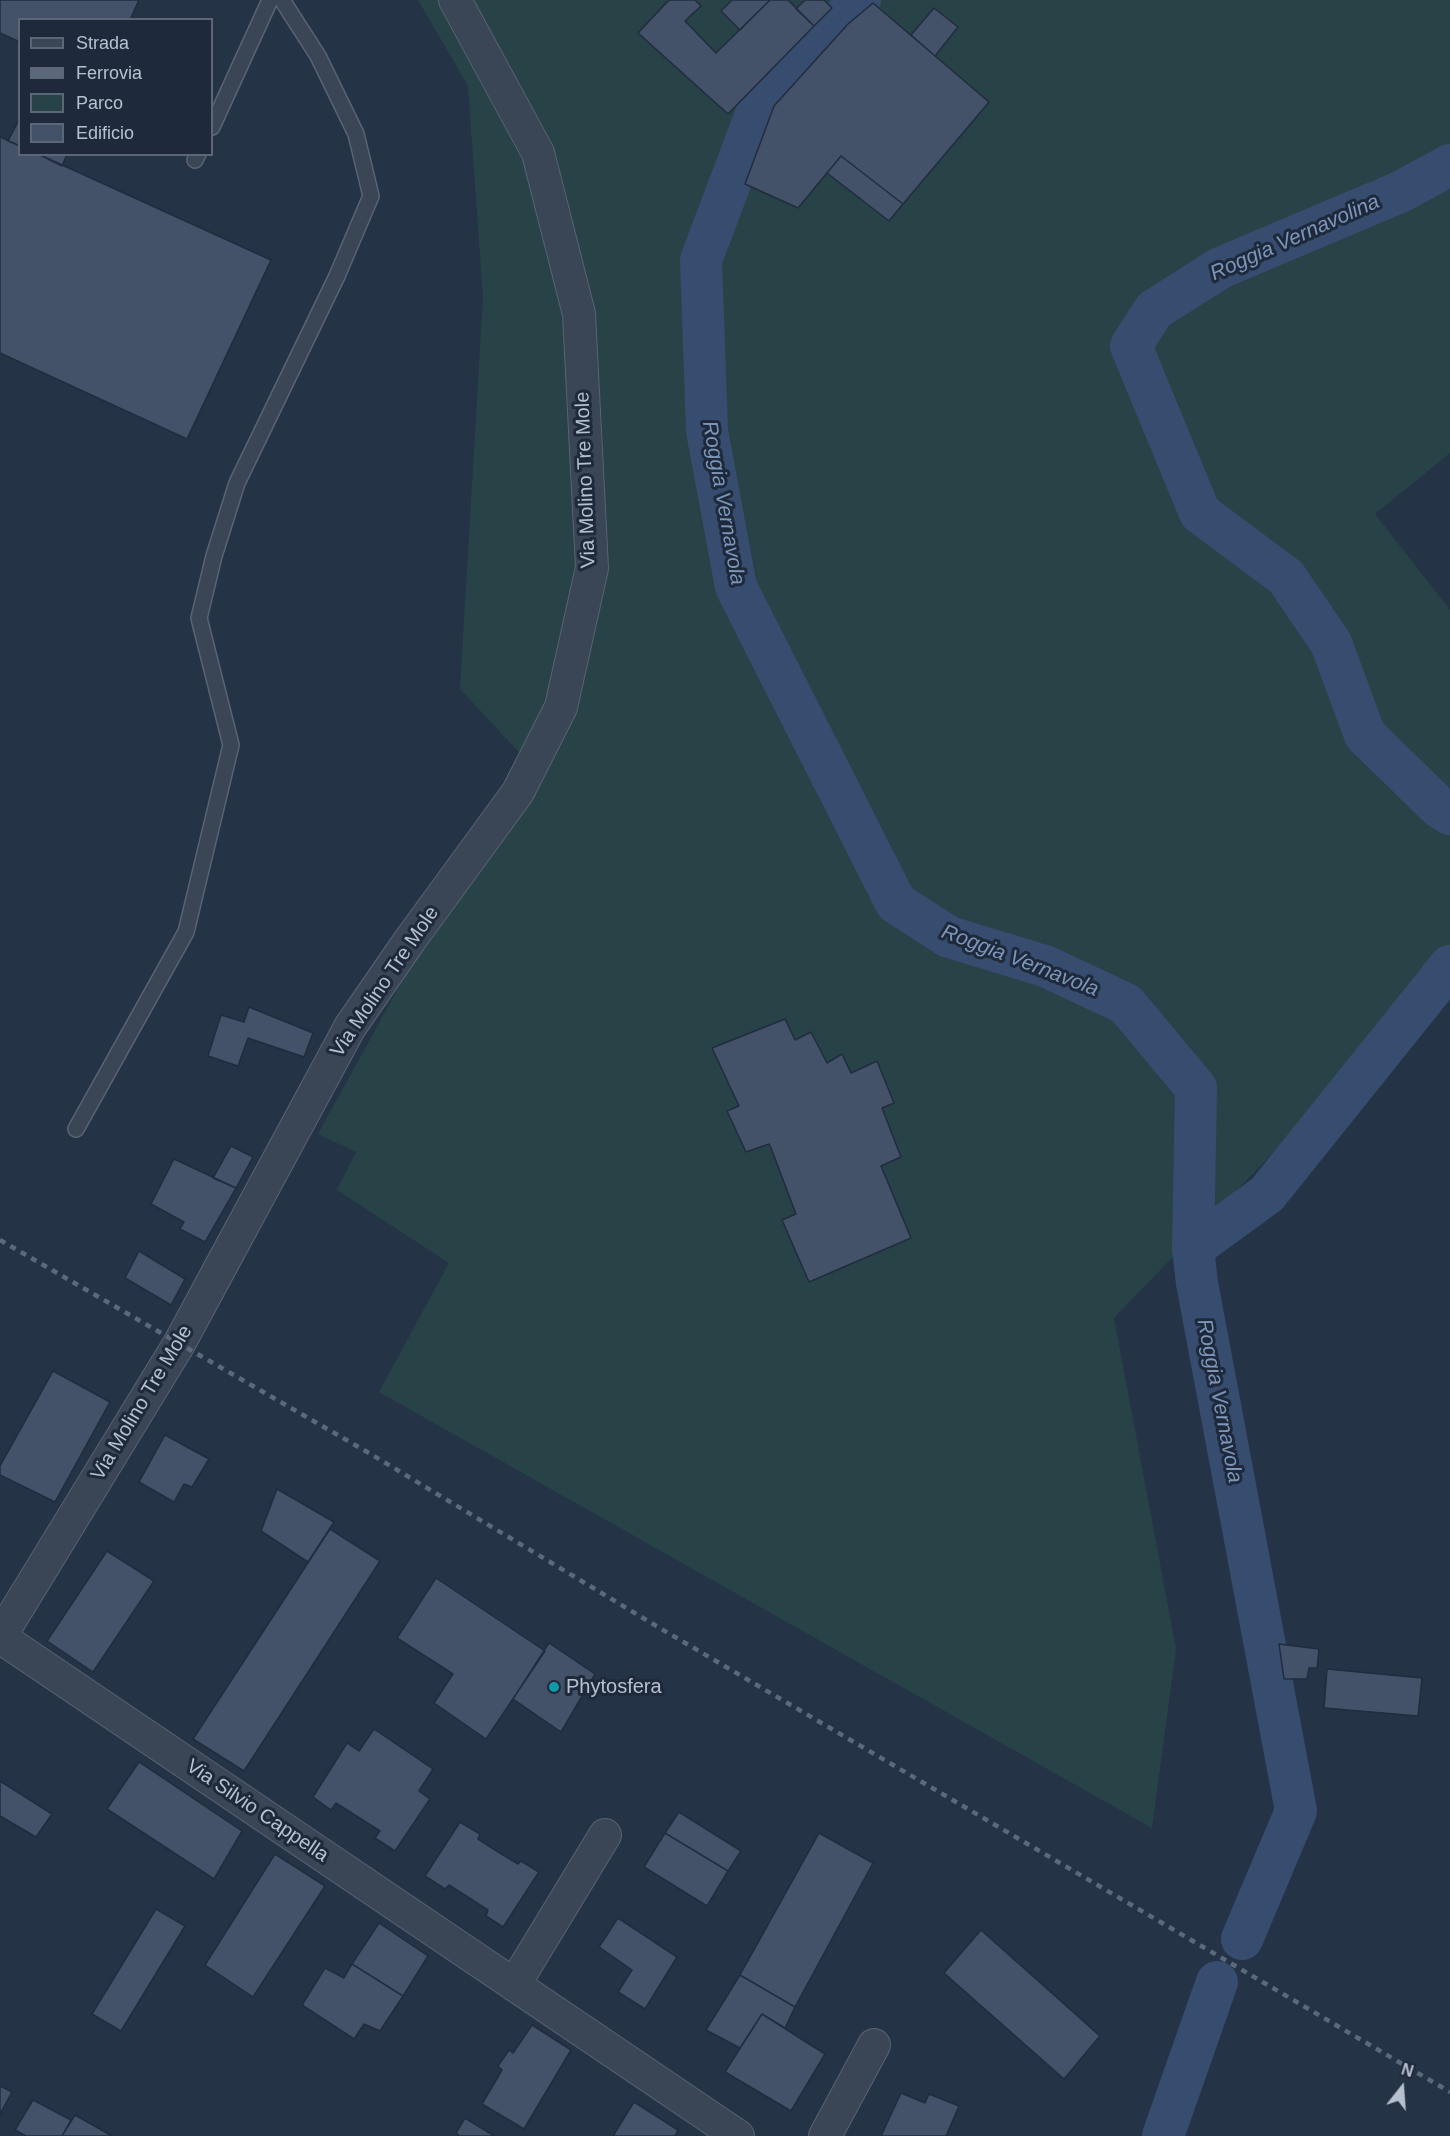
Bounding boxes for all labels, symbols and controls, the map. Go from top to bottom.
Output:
legend [18,18,213,156]
text: Strada [76,33,129,53]
text: Ferrovia [76,63,142,83]
text: Parco [76,93,123,113]
text: Edificio [76,123,134,143]
water label: Roggia Vernavolina [1207,189,1383,287]
street label: Via Molino Tre Mole [571,391,601,569]
water label: Roggia Vernavola [696,419,750,587]
street label: Via Molino Tre Mole [326,902,444,1062]
water label: Roggia Vernavola [938,919,1102,1003]
water label: Roggia Vernavola [1191,1317,1247,1485]
street label: Via Molino Tre Mole [86,1321,198,1485]
place label: Phytosfera [566,1675,662,1699]
marker: Phytosfera [547,1680,561,1694]
street label: Via Silvio Cappella [181,1755,333,1867]
north arrow [1372,2058,1432,2118]
text: N [1399,2060,1415,2080]

